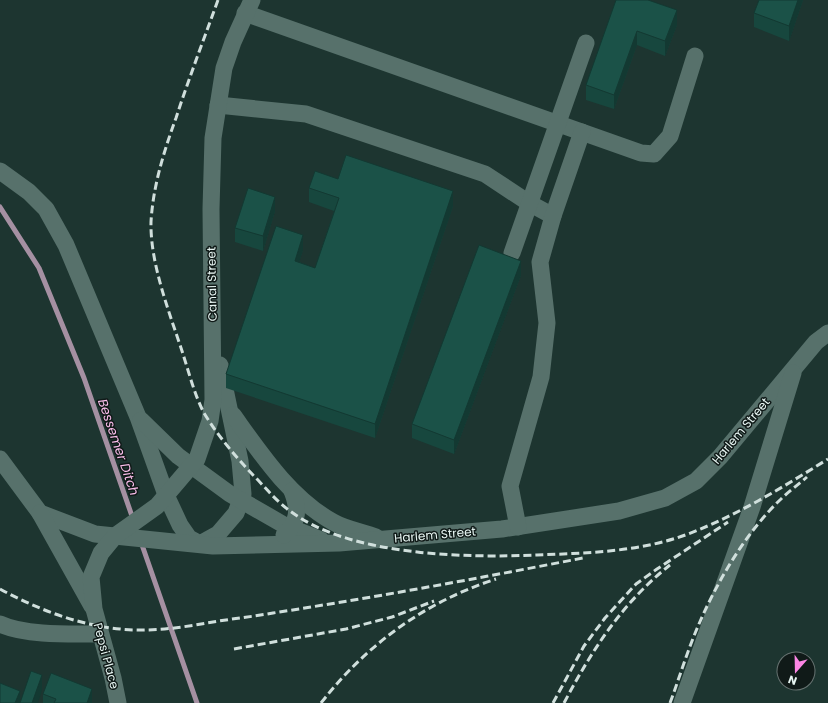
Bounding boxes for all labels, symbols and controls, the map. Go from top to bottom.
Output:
street label: Canal Street [202,247,221,321]
street label: Harlem Street [708,394,773,468]
water label: Bessemer Ditch [93,396,144,498]
street label: Harlem Street [393,522,477,547]
street label: Pepsi Place [90,621,123,691]
north arrow [776,651,816,691]
text: N [786,671,799,689]

